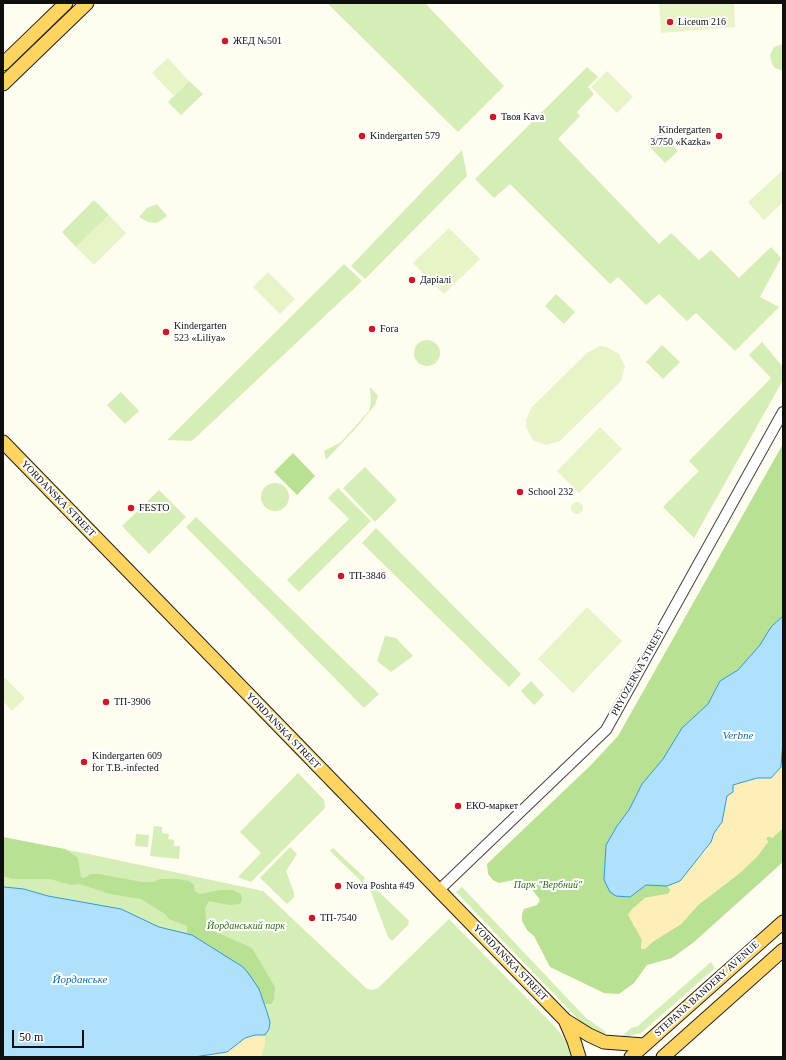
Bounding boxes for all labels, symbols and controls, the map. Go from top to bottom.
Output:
place label: Liceum 216 [678,16,726,28]
marker: Liceum 216 [665,17,675,27]
place label: ЖЕД №501 [233,35,282,47]
marker: ЖЕД №501 [220,36,230,46]
place label: Твоя Kava [501,111,544,123]
marker: Твоя Kava [488,112,498,122]
place label: Kindergarten 3/750 «Kazka» [650,124,711,148]
place label: Kindergarten 579 [370,130,440,142]
marker: Kindergarten 579 [357,131,367,141]
marker: Kindergarten 3/750 «Kazka» [714,131,724,141]
place label: Даріалі [420,274,451,286]
marker: Даріалі [407,275,417,285]
place label: Kindergarten 523 «Liliya» [174,320,227,344]
place label: Fora [380,323,398,335]
marker: Fora [367,324,377,334]
marker: Kindergarten 523 «Liliya» [161,327,171,337]
street label: YORDANSKA STREET [18,458,98,540]
place label: School 232 [528,486,573,498]
marker: School 232 [515,487,525,497]
place label: FESTO [139,502,169,514]
marker: FESTO [126,503,136,513]
place label: ТП-3846 [349,570,386,582]
marker: ТП-3846 [336,571,346,581]
street label: PRYOZERNA STREET [609,626,667,718]
street label: YORDANSKA STREET [243,690,323,772]
place label: ТП-3906 [114,696,151,708]
marker: ТП-3906 [101,697,111,707]
water label: Verbne [723,729,753,743]
place label: Kindergarten 609 for T.B.-infected [92,750,162,774]
marker: Kindergarten 609 for T.B.-infected [79,757,89,767]
place label: ЕКО-маркет [466,800,518,812]
marker: ЕКО-маркет [453,801,463,811]
park label: Парк "Вербний" [514,879,582,891]
place label: Nova Poshta #49 [346,880,414,892]
marker: Nova Poshta #49 [333,881,343,891]
place label: ТП-7540 [320,912,357,924]
marker: ТП-7540 [307,913,317,923]
park label: Йорданський парк [207,920,285,932]
street label: YORDANSKA STREET [470,922,550,1004]
street label: STEPANA BANDERY AVENUE [652,939,762,1039]
water label: Йорданське [53,973,107,987]
scale bar [14,1022,86,1048]
text: 50 m [19,1030,43,1044]

